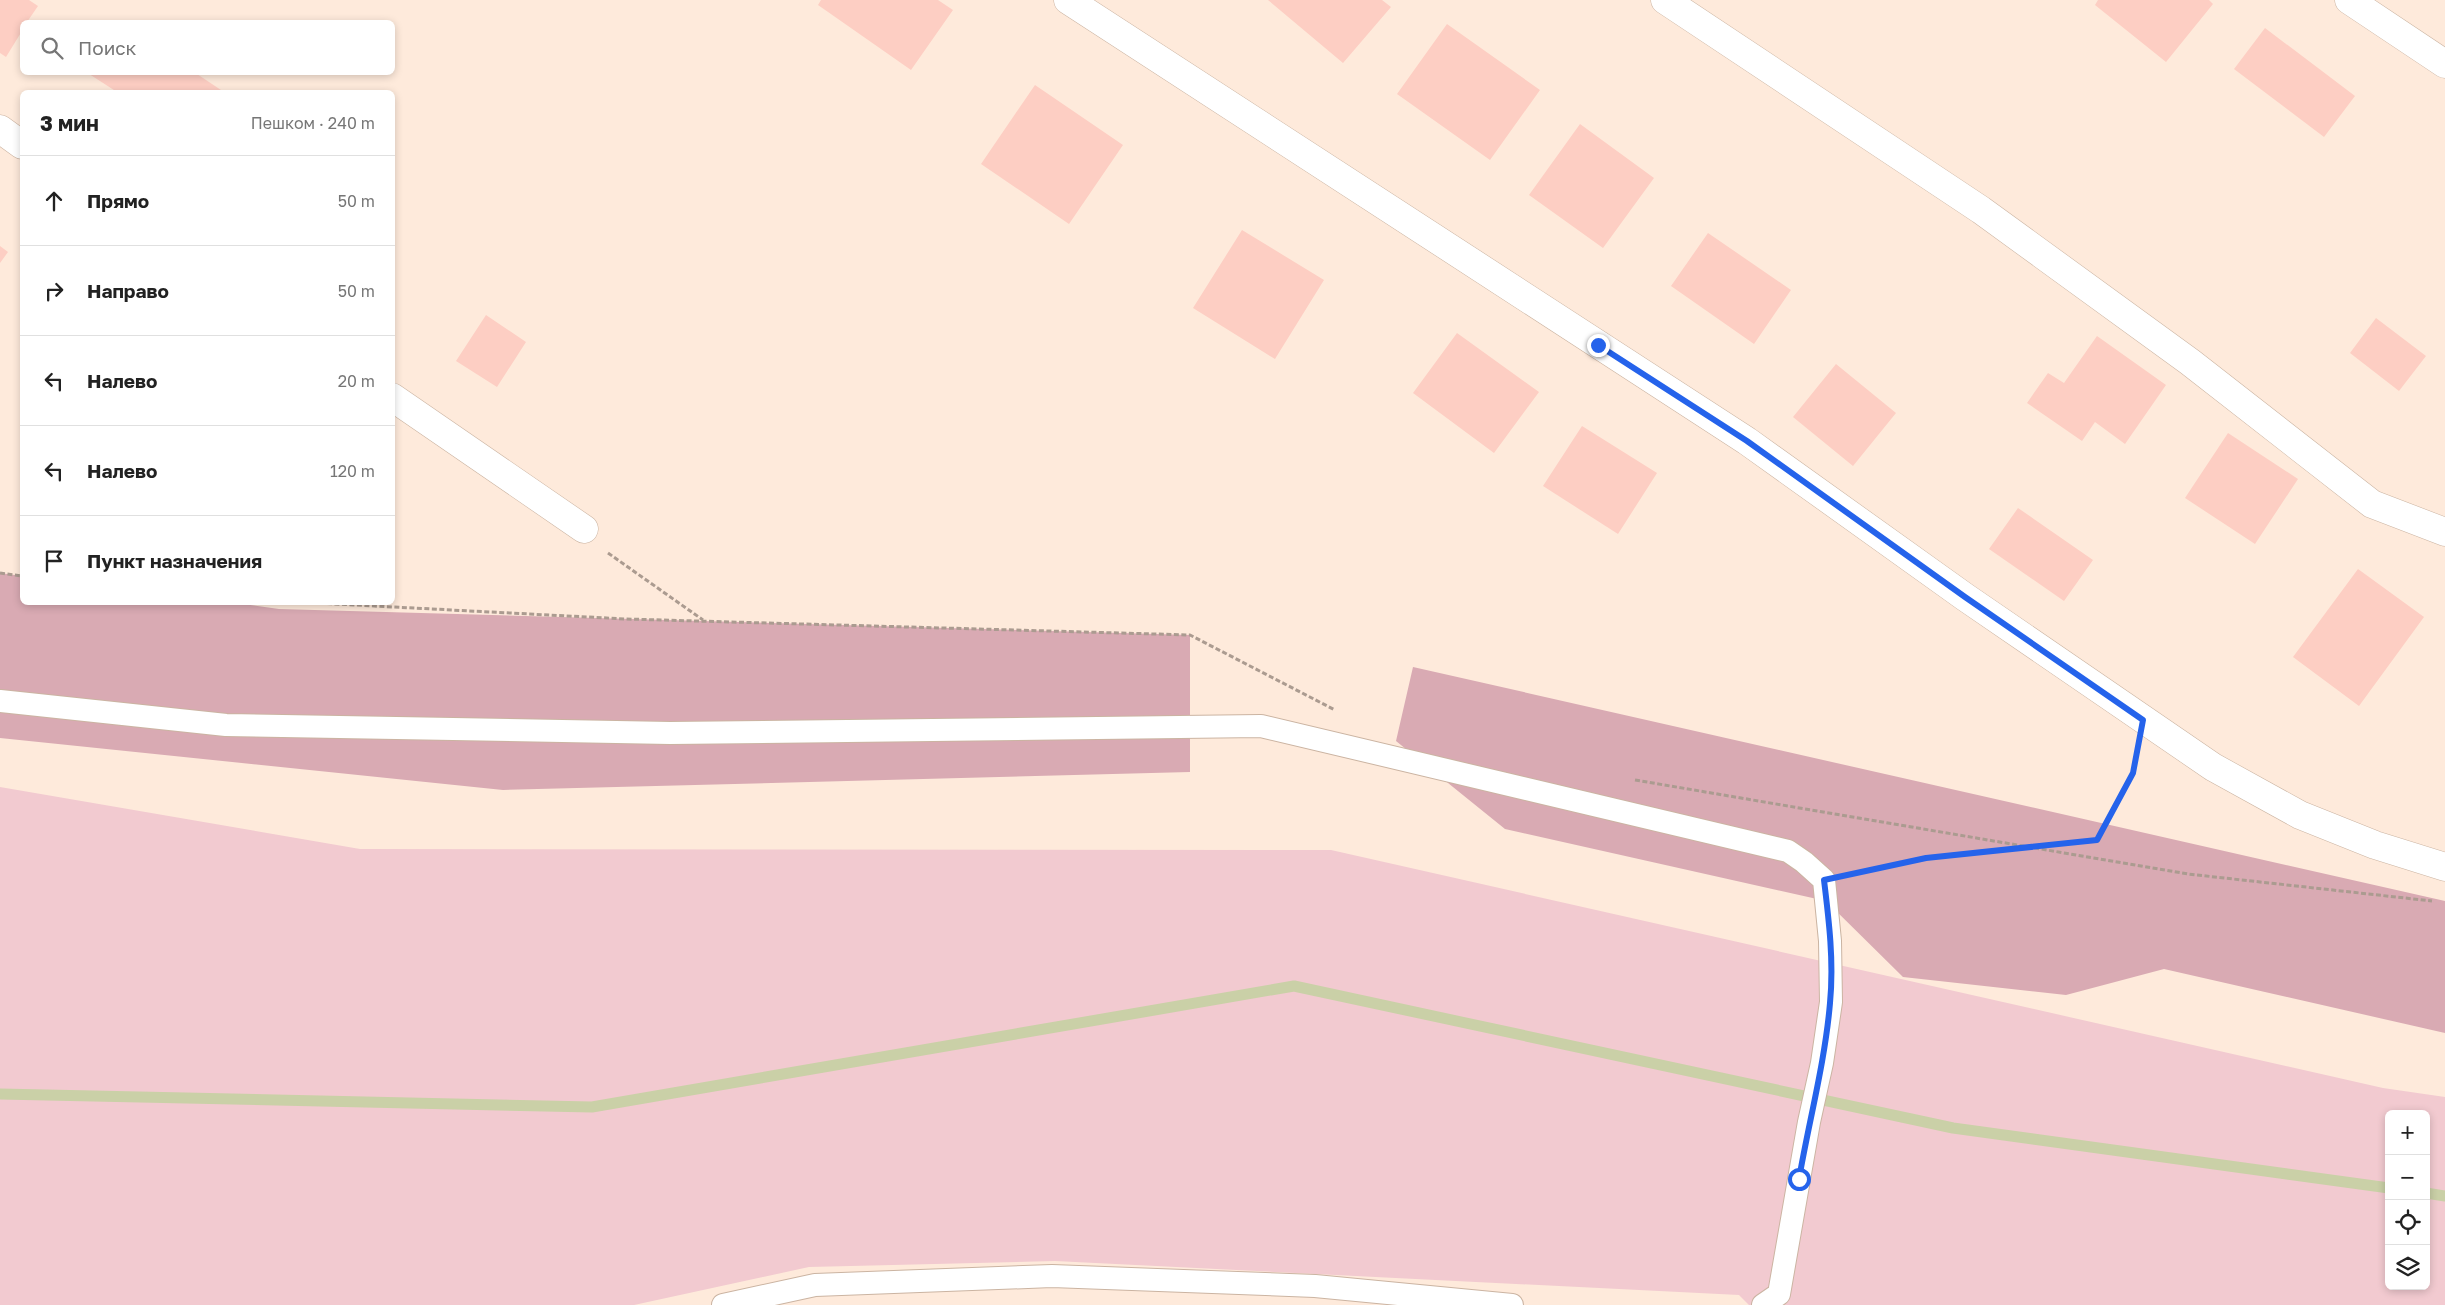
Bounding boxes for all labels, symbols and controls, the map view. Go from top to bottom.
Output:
search box [20,20,395,75]
icon: search [38,34,66,62]
text: Поиск [78,36,137,59]
text: 3 мин [40,110,99,136]
text: Пешком · 240 m [251,113,375,133]
icon: ahead [40,187,68,215]
text: Прямо [87,189,149,212]
text: 50 m [338,191,375,211]
icon: right [40,277,68,305]
text: Направо [87,279,169,302]
text: 50 m [338,281,375,301]
route end [1587,334,1610,357]
icon: left [40,367,68,395]
text: Налево [87,369,157,392]
text: 20 m [338,371,375,391]
icon: left [40,457,68,485]
text: Налево [87,459,157,482]
text: 120 m [330,461,375,481]
icon: arrive [40,547,68,575]
text: Пункт назначения [87,549,262,572]
map controls [2385,1110,2430,1290]
button: + [2385,1110,2430,1155]
button: − [2385,1155,2430,1200]
route start [1788,1168,1811,1191]
button: locate [2385,1200,2430,1245]
button: layers [2385,1245,2430,1290]

